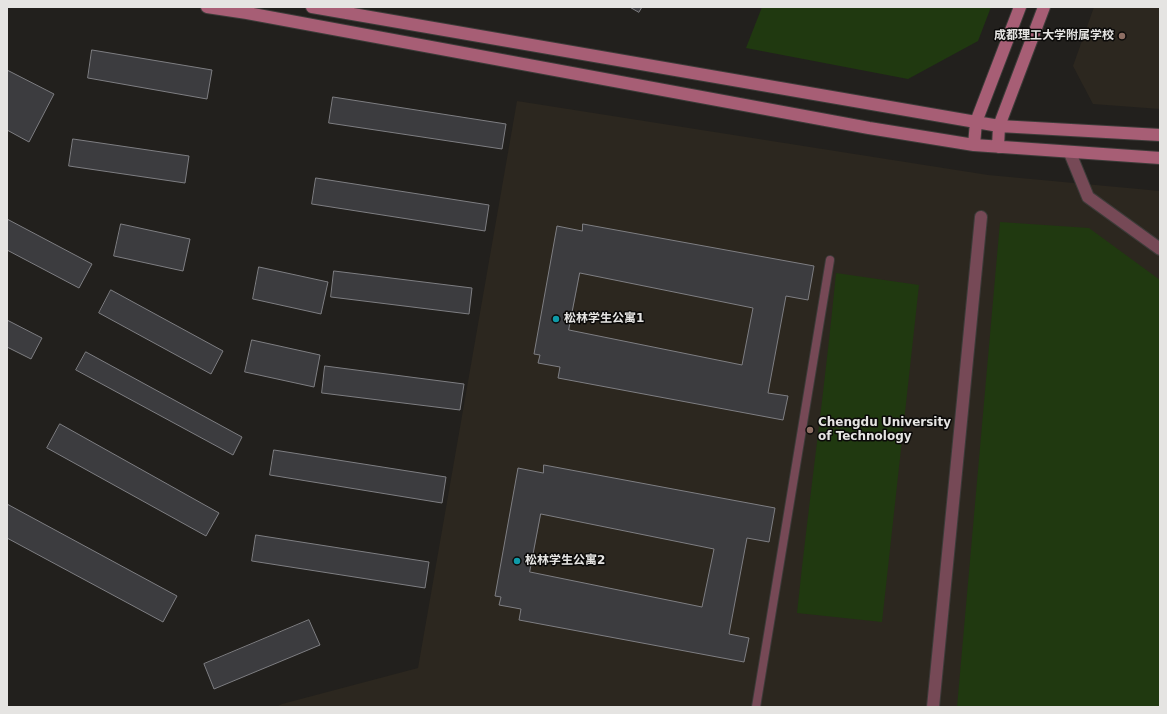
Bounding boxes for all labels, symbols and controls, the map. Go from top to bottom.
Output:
place label: 成都理工大学附属学校 [994,29,1114,43]
marker: 成都理工大学附属学校 [1117,31,1127,41]
place label: 松林学生公寓1 [564,312,644,326]
marker: 松林学生公寓1 [551,314,561,324]
place label: Chengdu University of Technology [818,416,951,444]
marker: Chengdu University of Technology [805,425,815,435]
place label: 松林学生公寓2 [525,554,605,568]
marker: 松林学生公寓2 [512,556,522,566]

